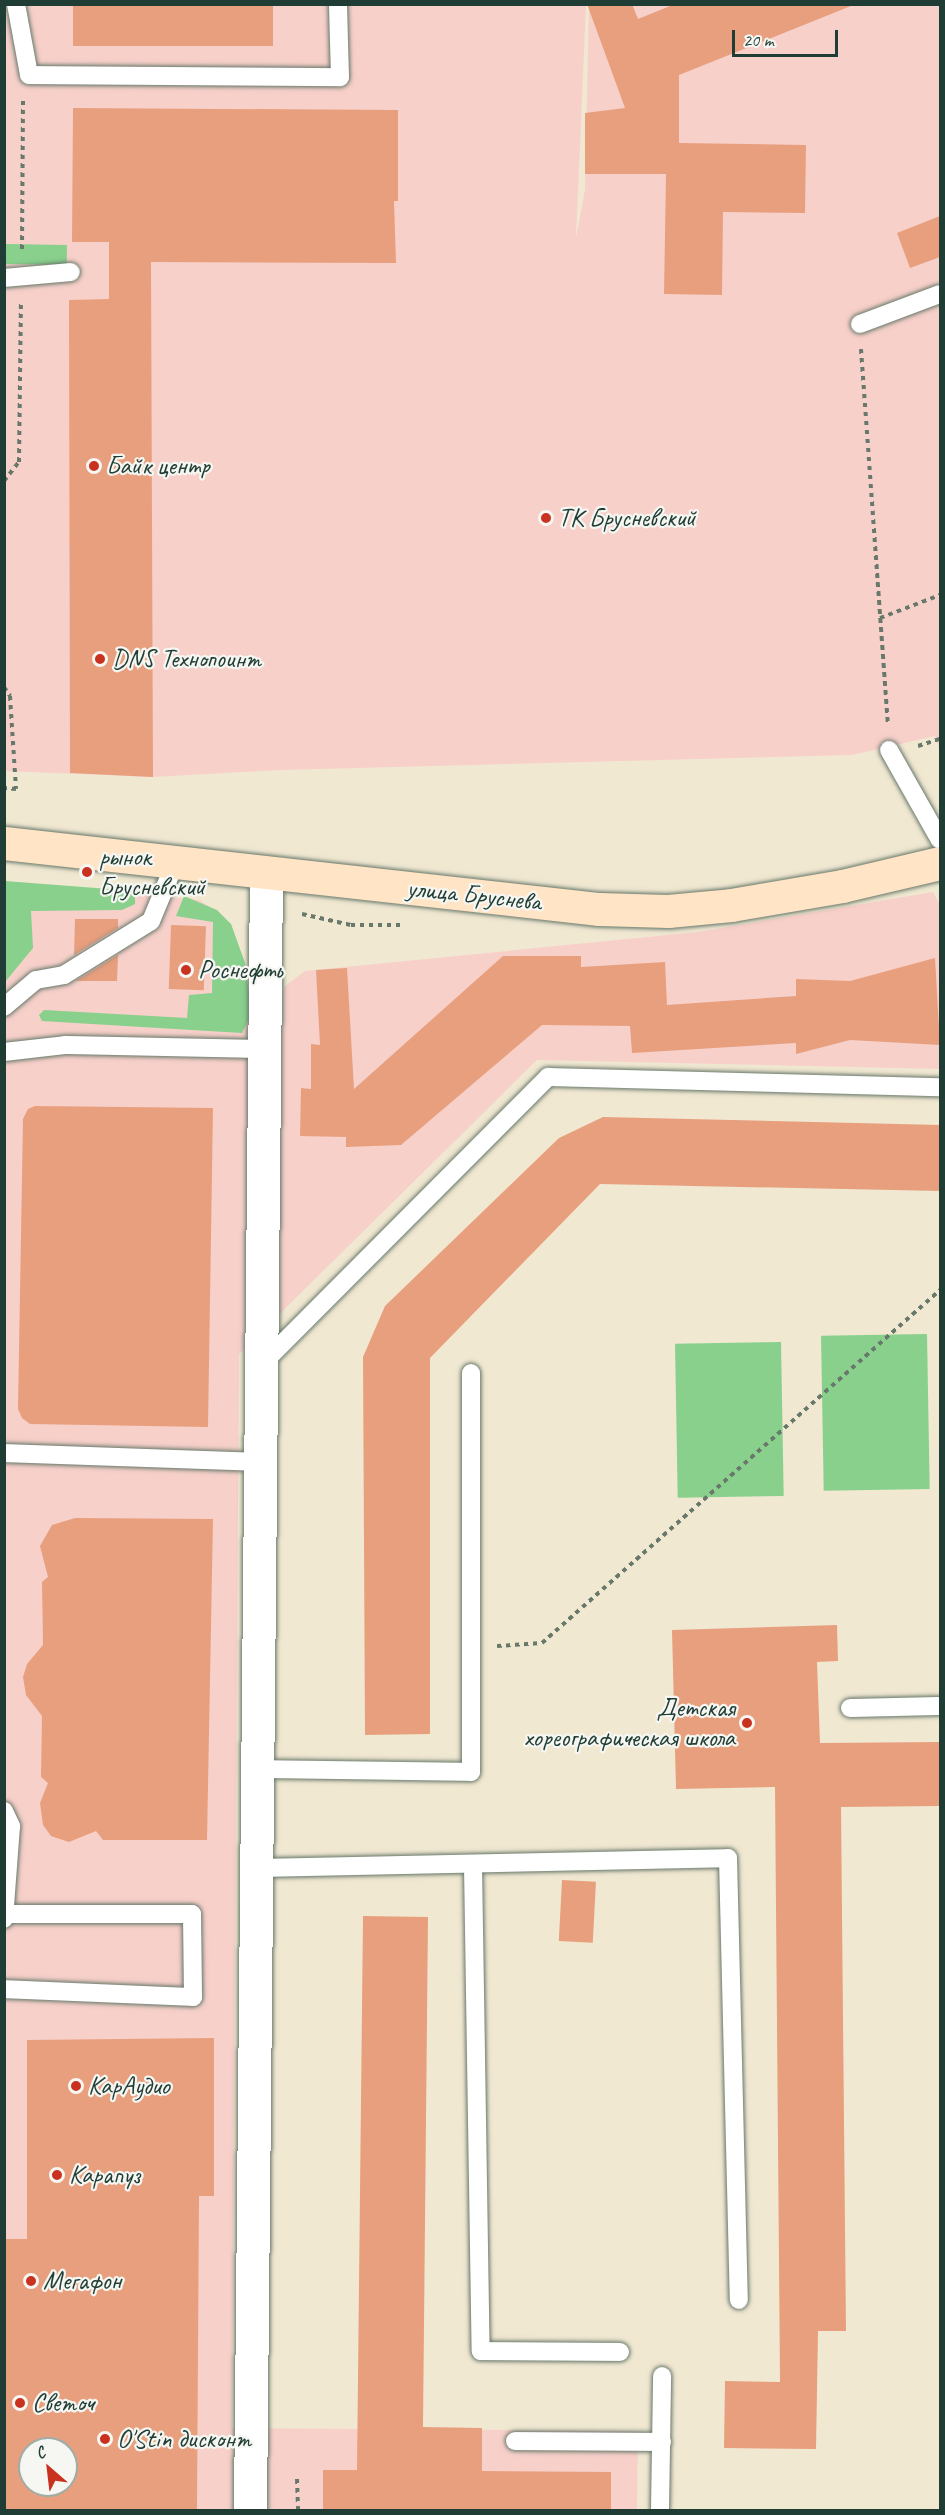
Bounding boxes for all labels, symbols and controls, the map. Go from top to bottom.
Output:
scale bar [735,18,842,56]
text: 20 m [743,29,774,51]
place label: Байк центр [106,450,211,482]
marker: Байк центр [87,459,101,473]
place label: ТК Брусневский [558,502,695,534]
marker: ТК Брусневский [539,511,553,525]
place label: DNS Технопоинт [112,643,261,675]
marker: DNS Технопоинт [93,652,107,666]
place label: рынок Брусневский [99,841,205,903]
marker: рынок Брусневский [80,865,94,879]
street label: улица Бруснева [406,872,542,918]
place label: Роснефть [198,954,282,986]
marker: Роснефть [179,963,193,977]
place label: Детская хореографическая школа [523,1692,735,1754]
marker: Детская хореографическая школа [740,1716,754,1730]
place label: КарАудио [88,2070,170,2102]
marker: КарАудио [69,2079,83,2093]
place label: Карапуз [69,2159,139,2191]
marker: Карапуз [50,2168,64,2182]
place label: Мегафон [43,2265,121,2297]
marker: Мегафон [24,2274,38,2288]
place label: Светоч [32,2387,94,2419]
marker: Светоч [13,2396,27,2410]
place label: O'Stin дисконт [117,2423,251,2455]
marker: O'Stin дисконт [98,2432,112,2446]
north arrow [18,2437,78,2497]
text: С [32,2442,49,2464]

